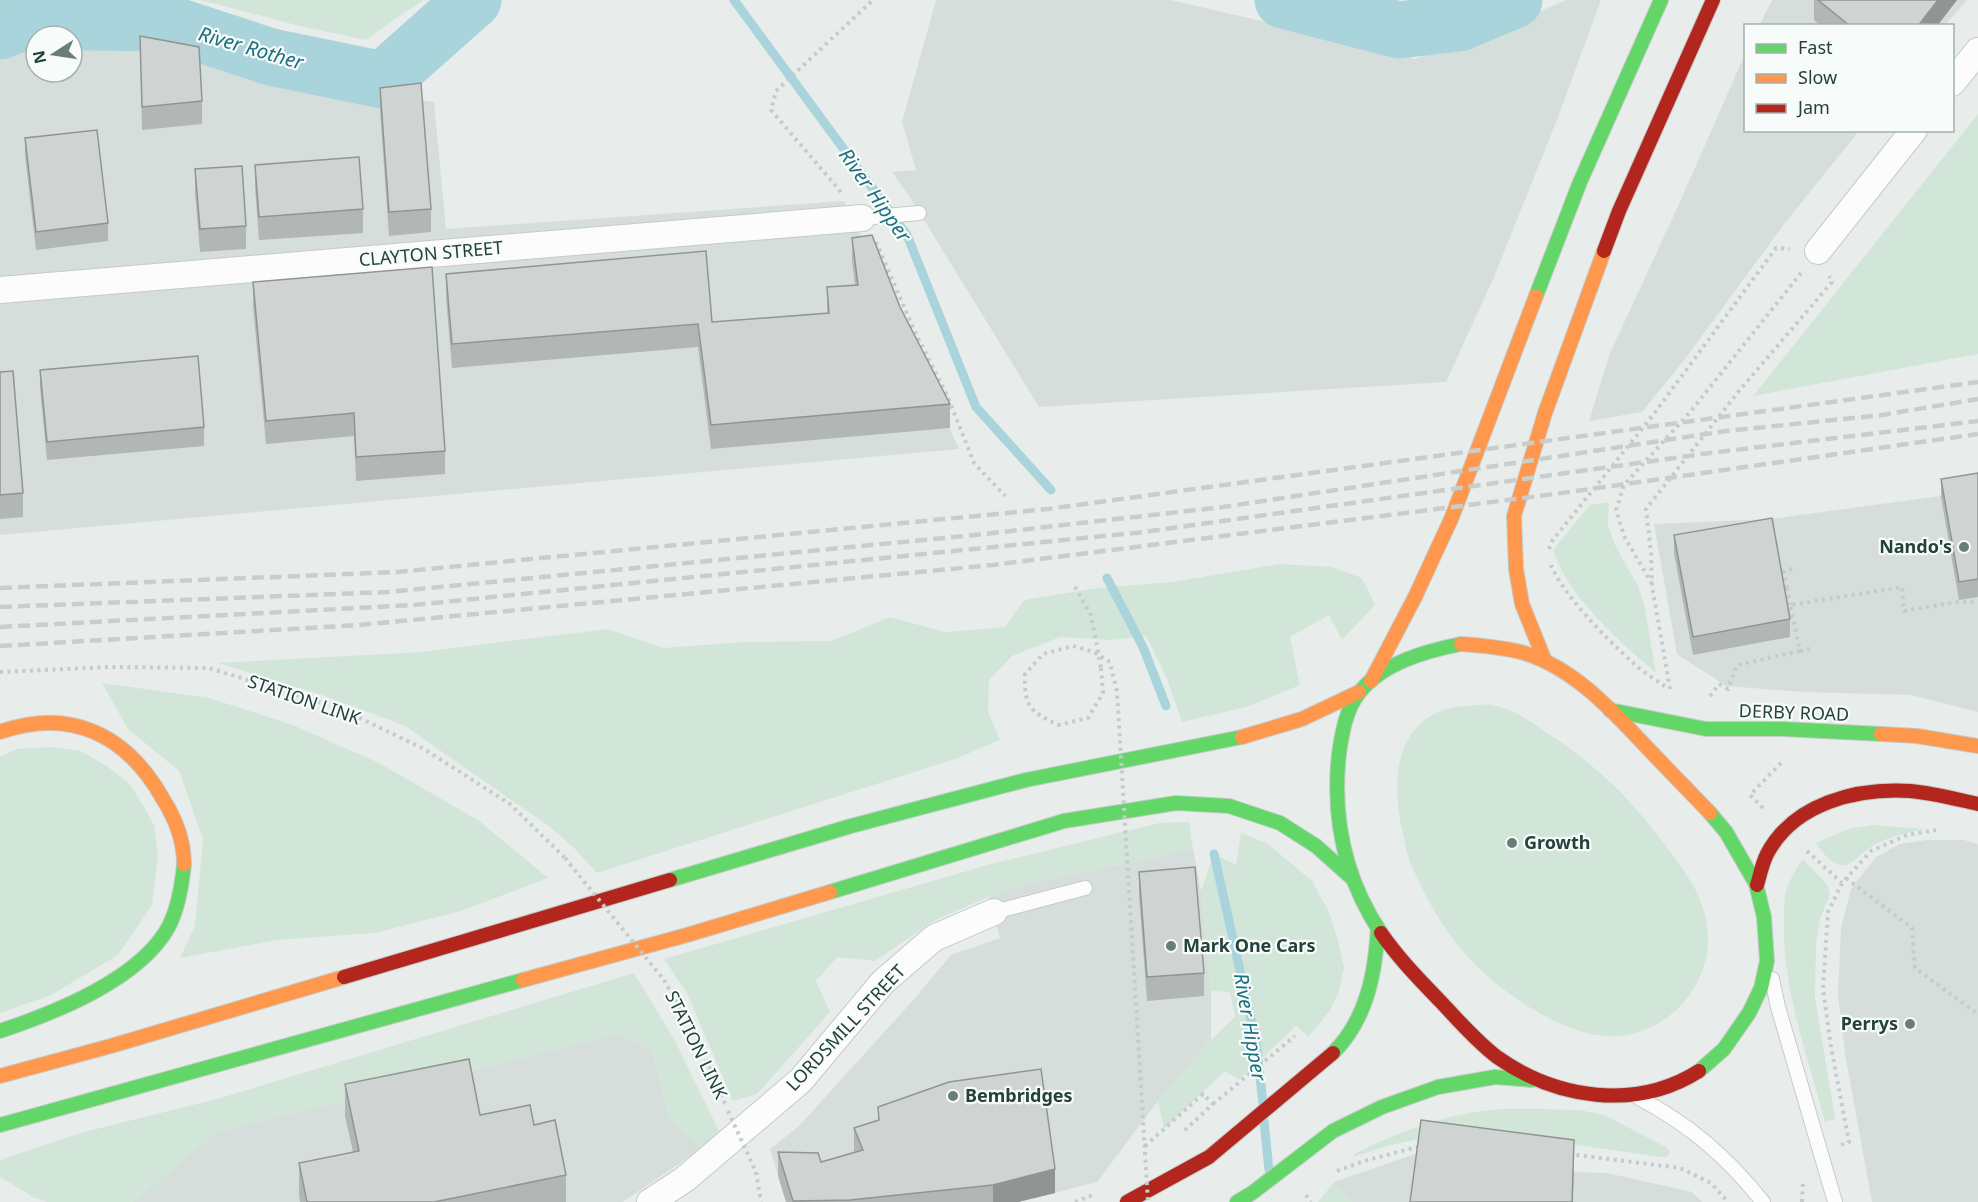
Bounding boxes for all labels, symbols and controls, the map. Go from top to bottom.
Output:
water label: River Rother [196,20,308,76]
north arrow [24,24,84,84]
legend [1744,24,1954,132]
text: Fast [1798,35,1833,59]
text: N [27,48,51,66]
text: Slow [1798,65,1837,89]
text: Jam [1796,95,1830,119]
water label: River Hipper [833,142,918,248]
street label: CLAYTON STREET [358,235,504,271]
place label: Nando's [1879,534,1952,558]
marker: Nando's [1957,540,1971,554]
street label: STATION LINK [245,669,365,730]
street label: DERBY ROAD [1738,698,1850,726]
place label: Growth [1524,830,1591,854]
marker: Growth [1505,836,1519,850]
place label: Mark One Cars [1183,933,1315,957]
marker: Mark One Cars [1164,939,1178,953]
street label: LORDSMILL STREET [780,959,910,1096]
water label: River Hipper [1228,971,1273,1084]
street label: STATION LINK [660,986,734,1104]
place label: Perrys [1841,1011,1898,1035]
marker: Perrys [1903,1017,1917,1031]
place label: Bembridges [965,1083,1073,1107]
marker: Bembridges [946,1089,960,1103]

